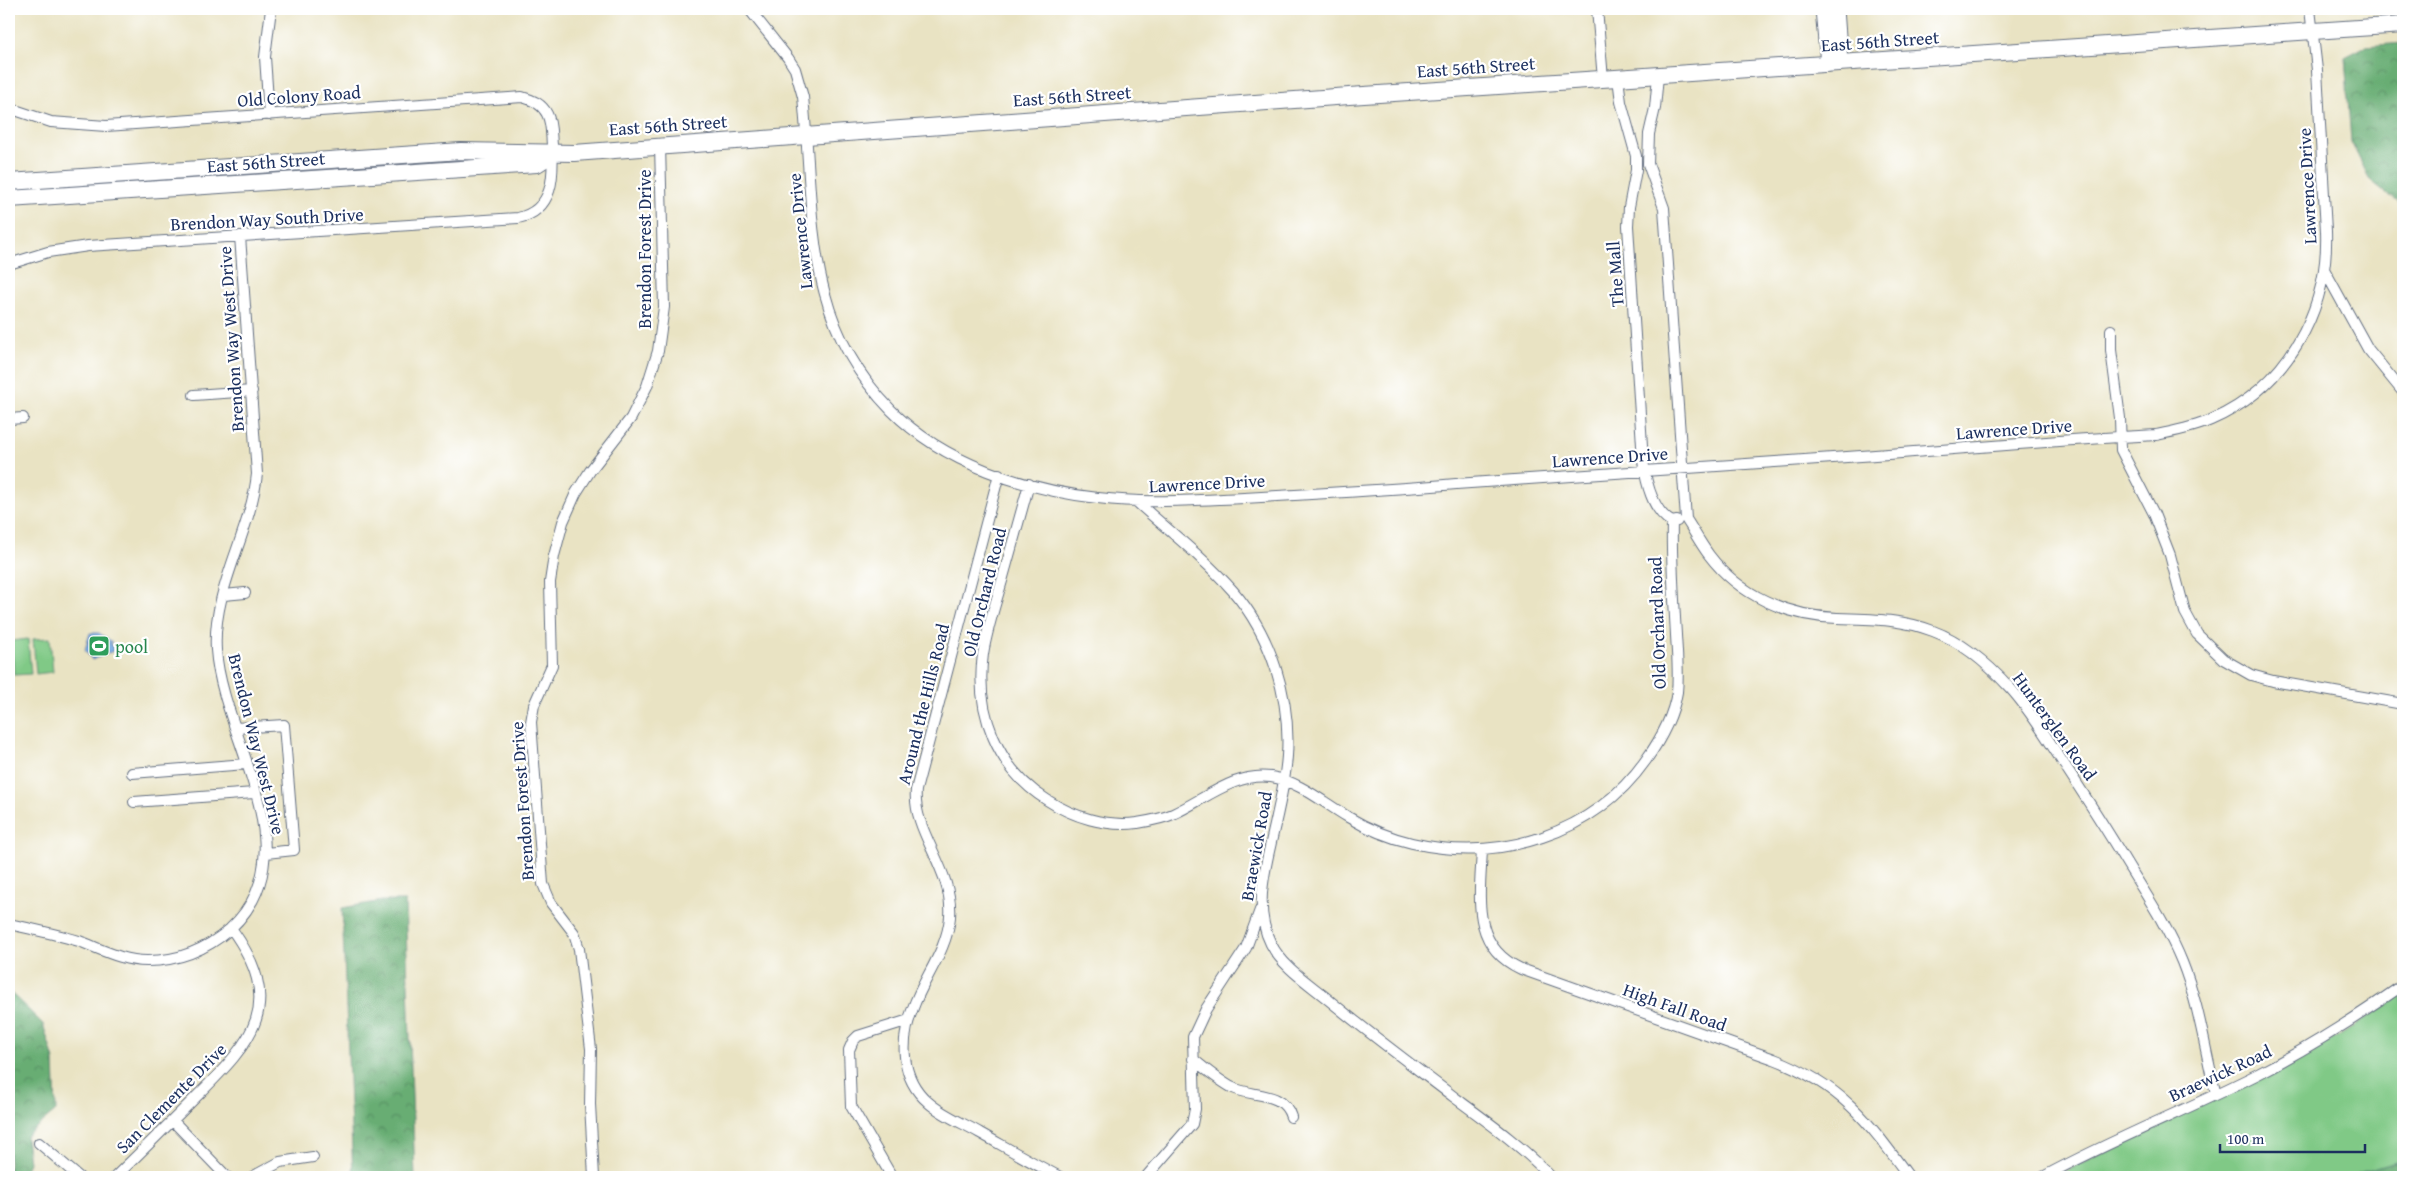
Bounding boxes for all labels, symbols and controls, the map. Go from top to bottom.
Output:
street label: East 56th Street [1820,23,1941,59]
street label: East 56th Street [1416,49,1537,85]
street label: Old Colony Road [236,78,362,114]
street label: East 56th Street [1012,78,1133,114]
street label: East 56th Street [608,107,729,143]
street label: Lawrence Drive [2290,127,2324,245]
street label: East 56th Street [206,144,327,180]
street label: Brendon Forest Drive [631,169,658,329]
street label: Lawrence Drive [780,172,820,290]
street label: Brendon Way South Drive [170,200,364,238]
street label: The Mall [1599,240,1631,308]
street label: Brendon Way West Drive [211,245,251,433]
street label: Lawrence Drive [1955,411,2073,447]
street label: Lawrence Drive [1551,439,1669,475]
street label: Lawrence Drive [1148,466,1266,500]
street label: Old Orchard Road [955,524,1013,660]
street label: Old Orchard Road [1641,556,1673,690]
street label: Around the Hills Road [890,620,956,788]
place label: pool [115,633,148,660]
sports icon: pool [87,634,111,658]
street label: Brendon Way West Drive [221,651,293,837]
street label: Hunterglen Road [2006,666,2104,786]
street label: Brendon Forest Drive [503,721,541,881]
street label: Braewick Road [1233,789,1279,903]
street label: High Fall Road [1619,976,1731,1038]
street label: San Clemente Drive [109,1036,233,1160]
street label: Braewick Road [2164,1037,2276,1109]
scale bar [2220,1121,2364,1153]
text: 100 m [2227,1128,2265,1149]

